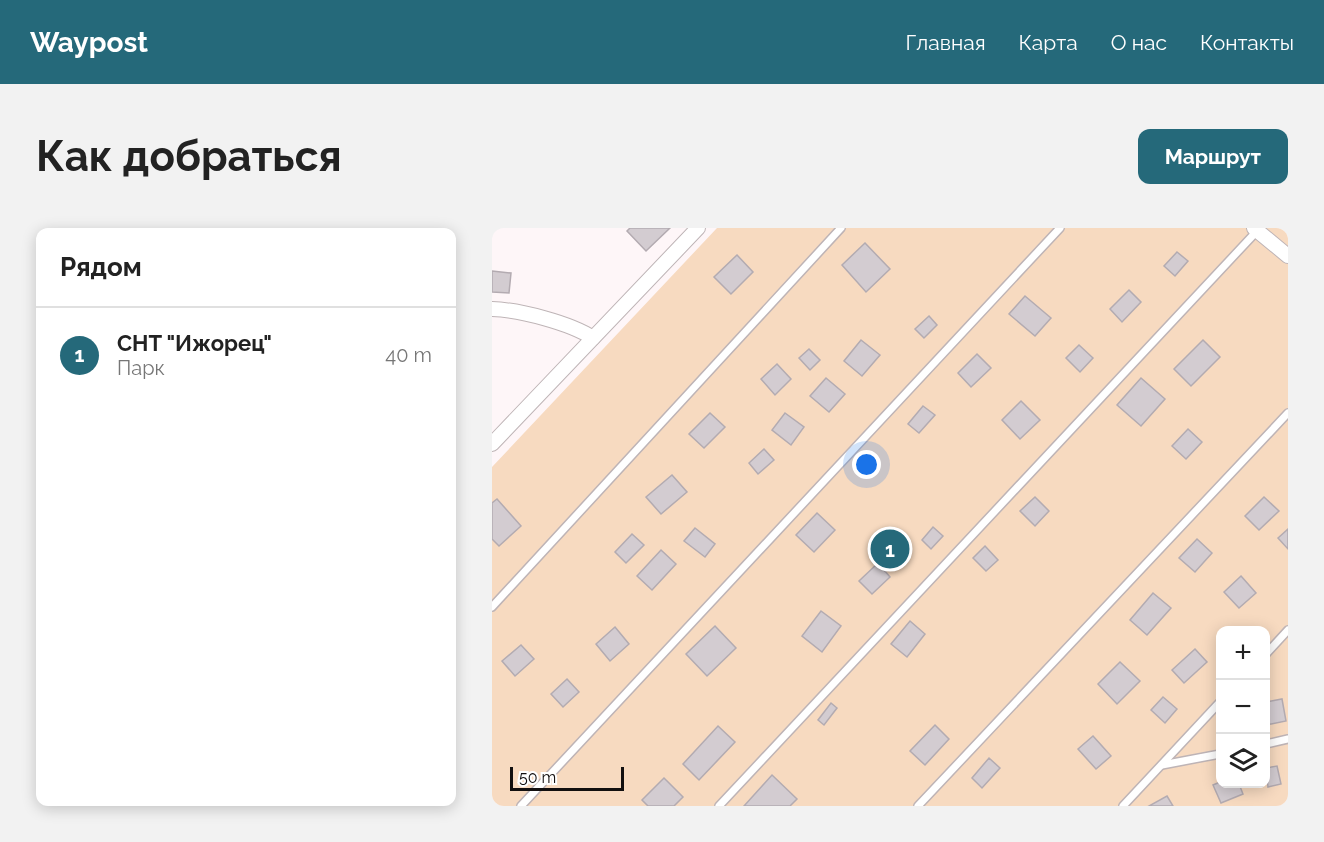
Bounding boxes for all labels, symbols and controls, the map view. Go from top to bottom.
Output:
text: Waypost [30,26,148,59]
text: Главная [906,30,986,55]
text: Карта [1019,30,1078,55]
text: О нас [1111,30,1167,55]
text: Контакты [1200,30,1294,55]
button: Маршрут [1138,129,1288,184]
text: Как добраться [36,132,342,181]
text: Рядом [60,252,142,282]
text: СНТ "Ижорец" [117,330,272,356]
text: 1 [75,343,84,367]
text: 40 m [385,343,432,367]
text: Парк [117,356,165,380]
your location [852,450,881,479]
pin: 1 [870,526,910,572]
map controls [1216,626,1270,788]
button: + [1216,626,1270,680]
button: − [1216,680,1270,734]
button: layers [1216,734,1270,788]
scale bar [510,764,624,792]
text: 50 m [519,768,556,787]

